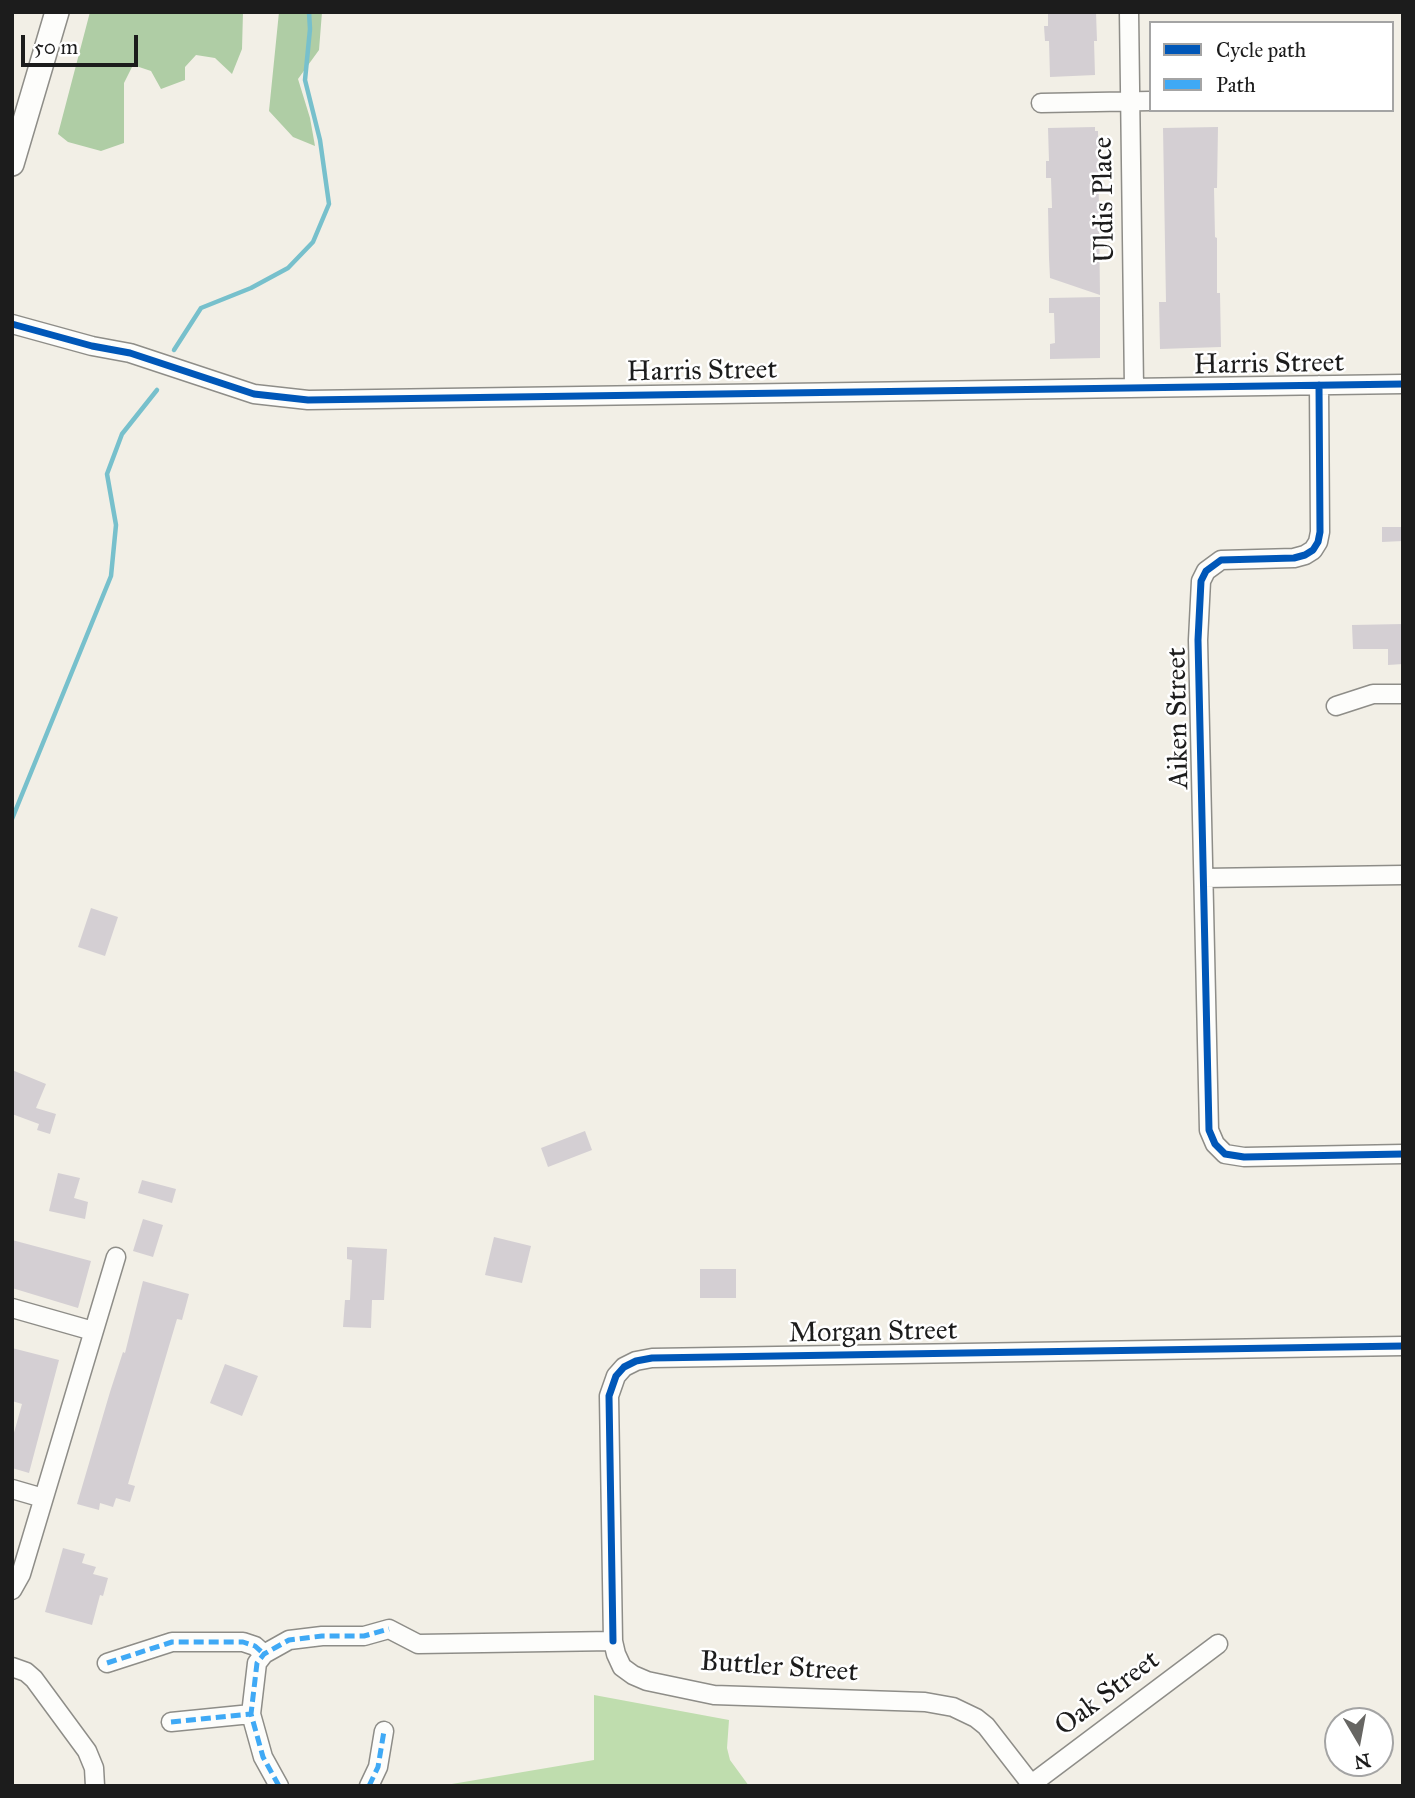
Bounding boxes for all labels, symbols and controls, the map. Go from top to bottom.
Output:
scale bar [24,21,142,65]
legend [1149,21,1394,112]
text: 50 m [34,34,78,60]
text: Cycle path [1216,37,1306,63]
text: Path [1216,72,1256,98]
street label: Uldis Place [1087,136,1123,264]
street label: Harris Street [1193,347,1345,383]
street label: Harris Street [626,354,778,390]
street label: Aiken Street [1161,647,1197,789]
street label: Morgan Street [788,1315,958,1351]
street label: Oak Street [1049,1644,1167,1744]
street label: Buttler Street [699,1646,859,1690]
north arrow [1324,1707,1394,1777]
text: N [1352,1748,1372,1774]

